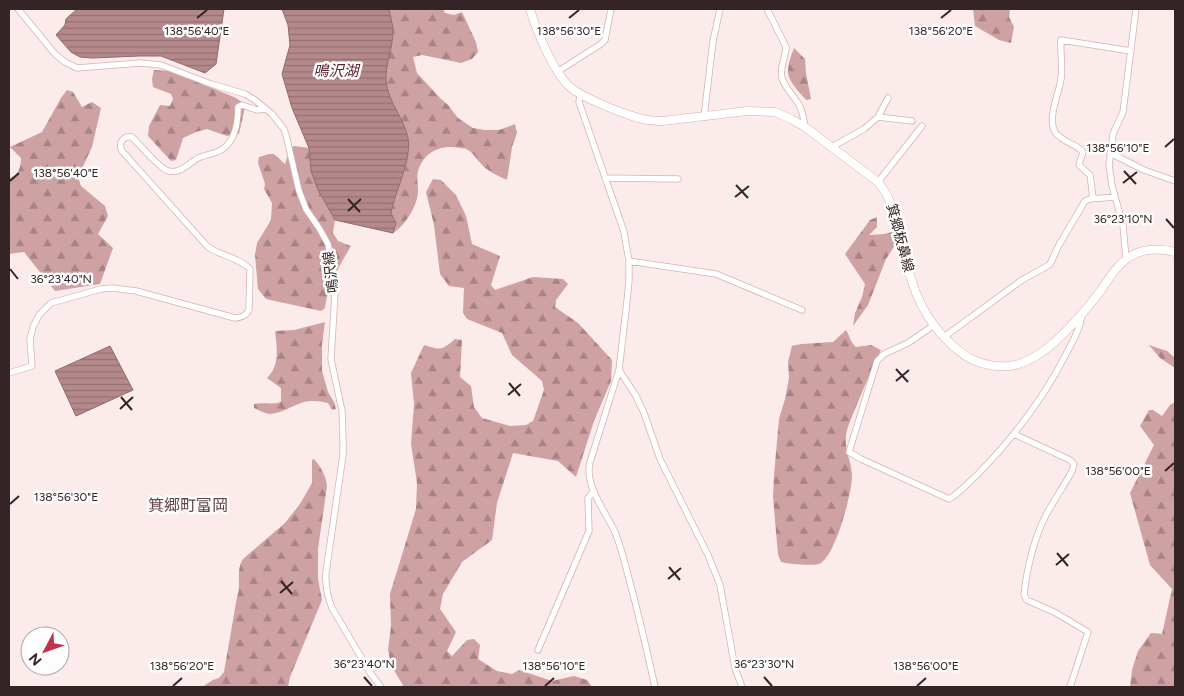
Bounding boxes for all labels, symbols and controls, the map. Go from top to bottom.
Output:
text: 138°56'40"E [164,24,230,38]
text: 138°56'30"E [537,24,601,38]
text: 138°56'20"E [909,24,973,38]
water label: 鳴沢湖 [313,62,360,80]
text: 138°56'10"E [1087,141,1149,155]
text: 138°56'40"E [33,166,99,180]
street label: 箕郷板鼻線 [883,202,917,274]
text: 36°23'10"N [1093,212,1153,226]
street label: 鳴沢線 [320,250,342,294]
text: 36°23'40"N [30,272,92,286]
text: 138°56'00"E [1085,464,1151,478]
text: 138°56'30"E [34,490,98,504]
district label: 箕郷町富岡 [148,496,228,515]
north arrow [20,626,70,676]
text: N [26,650,46,669]
text: 36°23'40"N [333,657,395,671]
text: 36°23'30"N [734,657,794,671]
text: 138°56'20"E [150,659,214,673]
text: 138°56'10"E [523,659,585,673]
text: 138°56'00"E [893,659,959,673]

